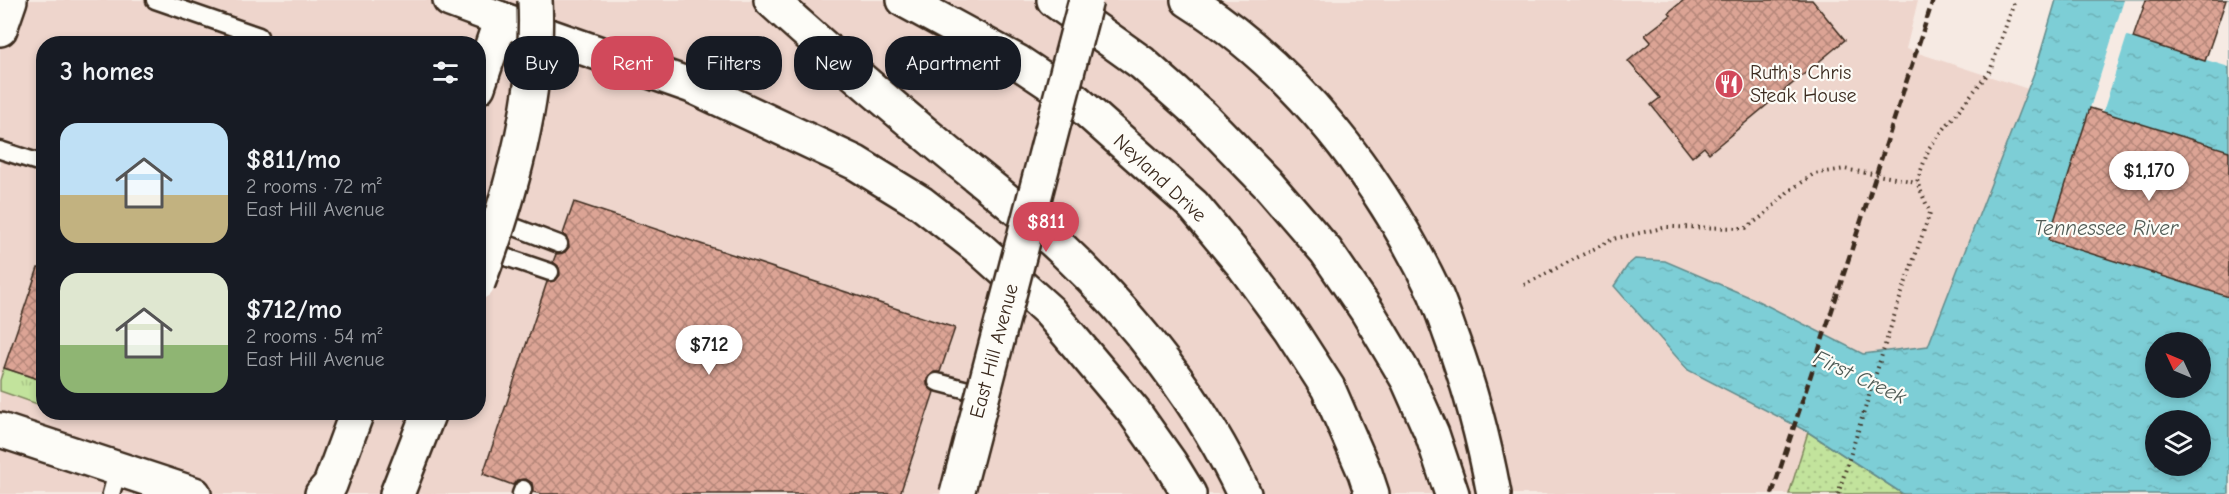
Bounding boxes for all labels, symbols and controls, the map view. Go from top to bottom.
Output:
chip: Buy [504,36,579,90]
chip: Rent [591,36,674,90]
chip: Filters [686,36,782,90]
chip: New [794,36,873,90]
chip: Apartment [885,36,1021,90]
icon: filters [429,56,462,89]
text: 3 homes [60,57,154,87]
place label: Ruth's Chris Steak House [1750,61,1856,107]
restaurant icon: Ruth's Chris Steak House [1713,68,1745,100]
street label: Neyland Drive [1109,129,1211,227]
text: $811/mo [246,145,341,175]
icon: home [108,147,180,219]
pin: $1,170 [2100,151,2198,202]
text: $1,170 [2123,159,2175,182]
text: 2 rooms · 72 m² [246,175,382,198]
text: East Hill Avenue [246,198,384,221]
pin: $811 [1010,202,1082,253]
text: $811 [1027,210,1065,233]
water label: Tennessee River [2034,216,2180,240]
street label: East Hill Avenue [965,281,1023,421]
text: $712/mo [246,295,342,325]
icon: home [108,297,180,369]
text: 2 rooms · 54 m² [246,325,382,348]
pin: $712 [673,325,745,376]
north arrow [2145,332,2211,398]
map controls [2145,332,2211,476]
text: $712 [690,333,728,356]
water label: First Creek [1810,345,1911,409]
text: East Hill Avenue [246,348,384,371]
button: layers [2145,410,2211,476]

